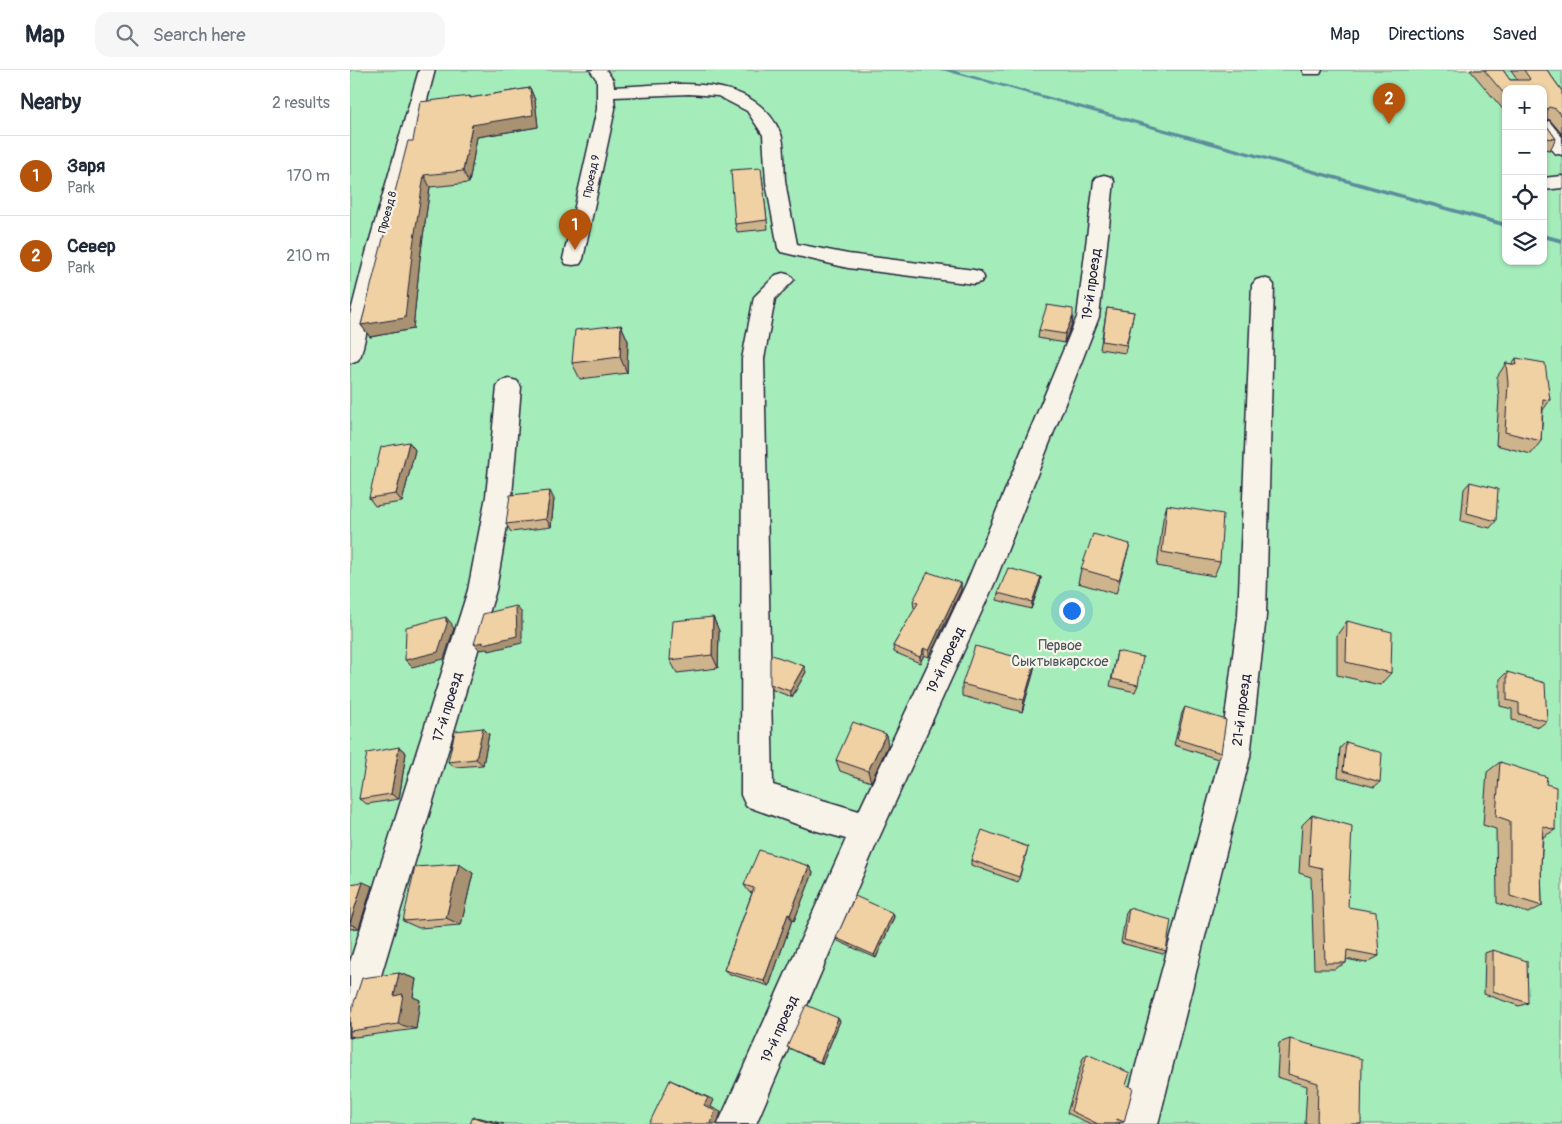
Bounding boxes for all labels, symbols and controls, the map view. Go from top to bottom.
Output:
search box [95,12,445,57]
text: Map [25,20,65,49]
icon: search [113,21,141,49]
text: Search here [153,23,246,47]
text: Map [1330,23,1360,46]
text: Directions [1388,23,1464,46]
text: Saved [1492,23,1537,46]
pin: 2 [1373,83,1405,124]
map controls [1502,85,1547,265]
button: + [1502,85,1547,130]
text: Nearby [20,89,81,116]
text: 2 results [272,93,330,113]
button: − [1502,130,1547,175]
street label: Проезд 9 [581,153,602,199]
text: Заря [67,154,105,178]
text: 1 [33,166,39,186]
text: 170 m [287,166,330,186]
button: locate [1502,175,1547,220]
text: Park [67,178,95,198]
street label: Проезд 8 [376,189,399,235]
pin: 1 [559,209,591,250]
button: layers [1502,220,1547,265]
text: Север [67,234,116,258]
text: 2 [32,246,40,266]
text: 210 m [286,246,330,266]
street label: 19-й проезд [1078,247,1105,321]
text: Park [67,258,95,278]
your location [1059,598,1085,624]
street label: 19-й проезд [923,624,969,696]
park label: Первое Сыктывкарское [1012,637,1109,670]
street label: 17-й проезд [429,670,466,744]
street label: 21-й проезд [1229,673,1254,747]
street label: 19-й проезд [757,992,802,1065]

